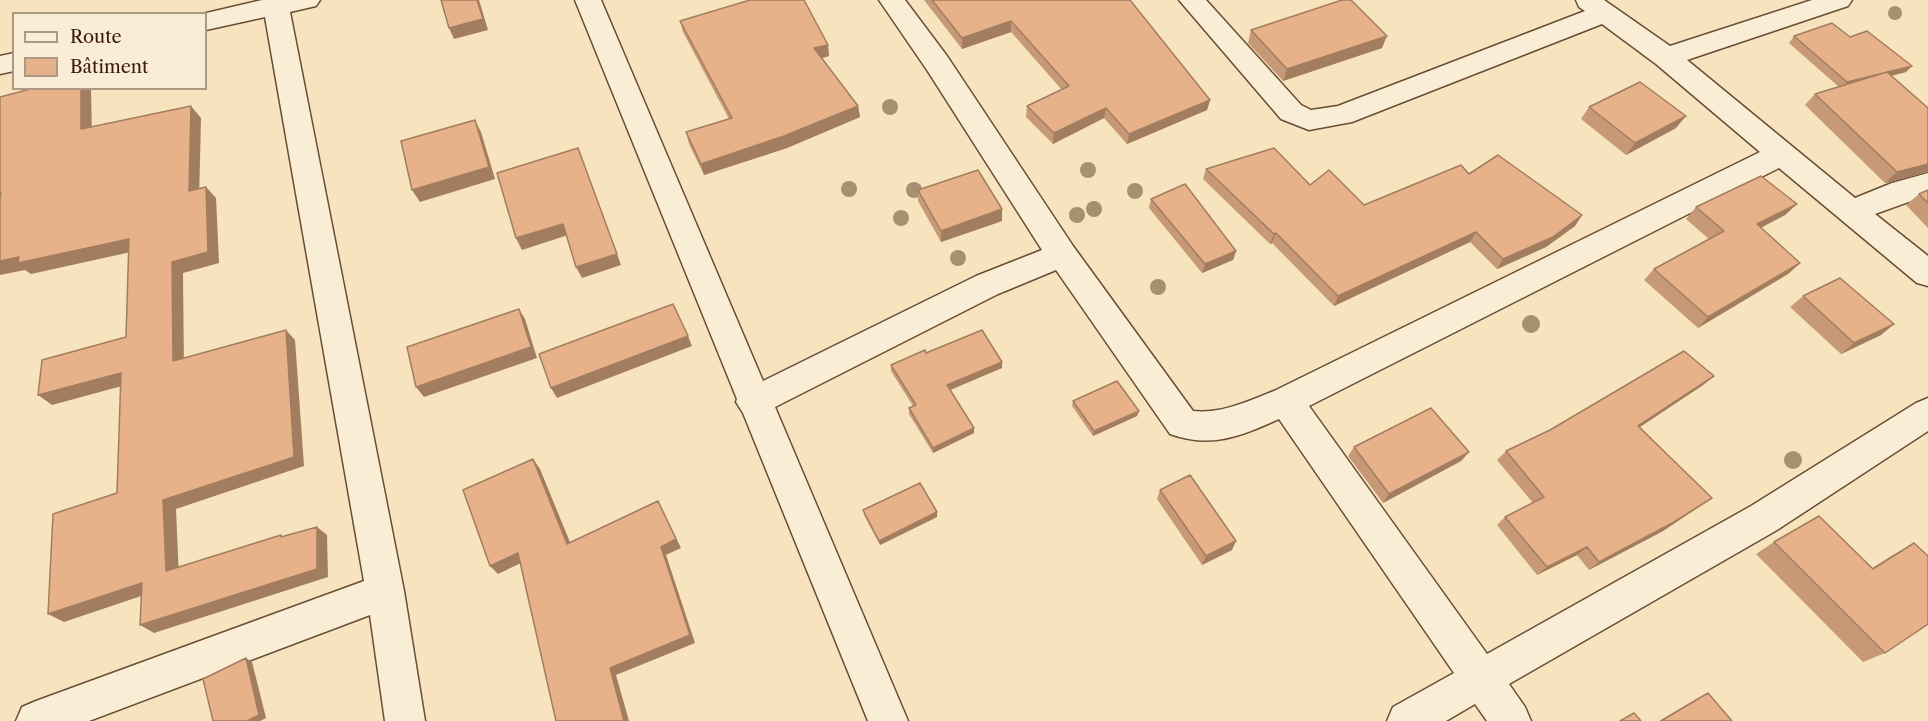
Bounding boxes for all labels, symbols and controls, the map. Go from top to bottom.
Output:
legend [12,12,207,90]
text: Route [70,26,122,48]
text: Bâtiment [70,56,148,78]

